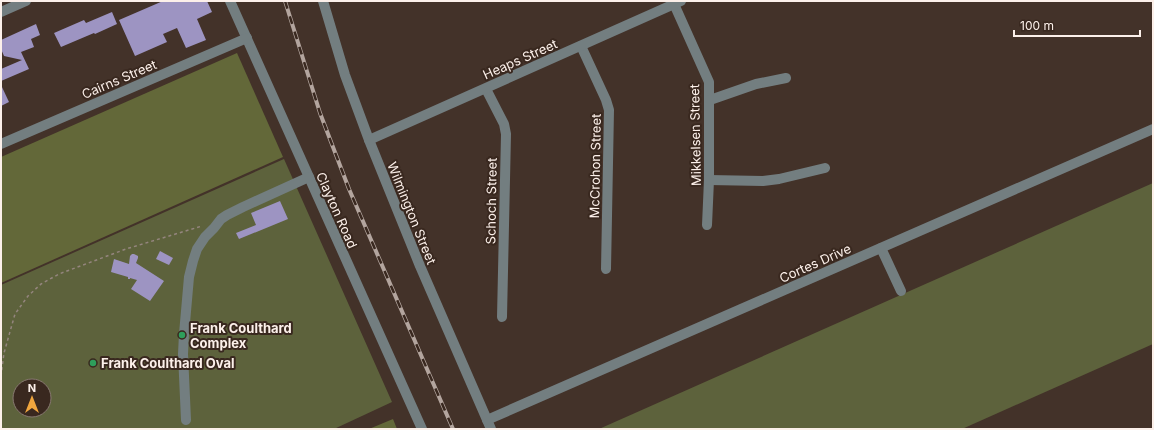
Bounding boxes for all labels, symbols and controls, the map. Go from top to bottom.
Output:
scale bar [1014,12,1140,38]
text: 100 m [1020,18,1054,33]
street label: Heaps Street [480,35,560,83]
street label: Cairns Street [79,56,159,102]
street label: Mikkelsen Street [686,84,704,186]
street label: McCrohon Street [586,114,604,218]
street label: Schoch Street [482,158,500,244]
street label: Wilmington Street [384,159,440,267]
street label: Clayton Road [313,169,361,251]
street label: Cortes Drive [777,240,853,286]
place label: Frank Coulthard Complex [190,320,292,351]
marker: Frank Coulthard Complex [177,330,187,340]
place label: Frank Coulthard Oval [101,355,235,371]
marker: Frank Coulthard Oval [88,358,98,368]
north arrow [12,378,52,418]
text: N [28,381,36,395]

